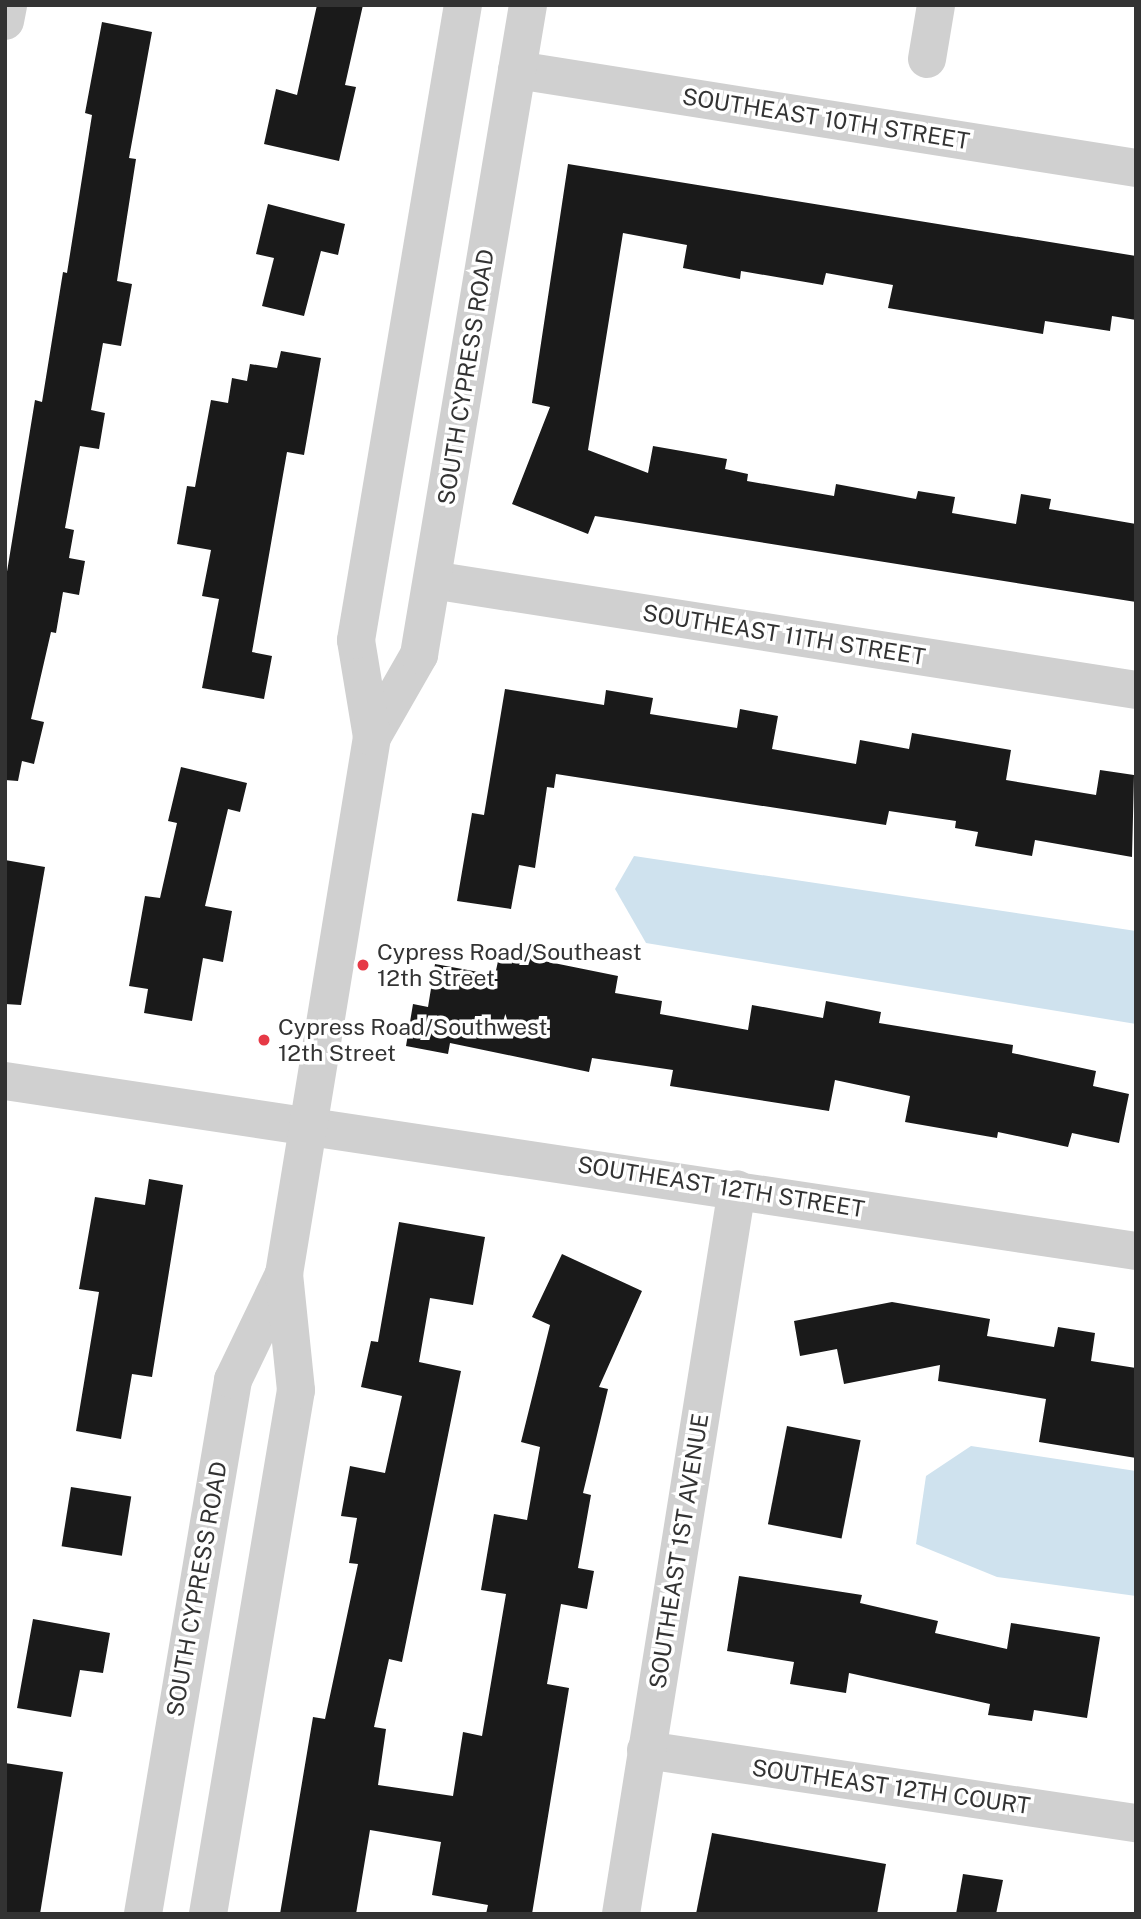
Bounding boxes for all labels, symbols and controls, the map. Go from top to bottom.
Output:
street label: SOUTHEAST 10TH STREET [680,83,972,155]
street label: SOUTH CYPRESS ROAD [432,247,500,507]
street label: SOUTHEAST 11TH STREET [641,599,927,671]
place label: Cypress Road/Southeast 12th Street [377,938,642,992]
marker: Cypress Road/Southeast 12th Street [355,957,371,973]
place label: Cypress Road/Southwest 12th Street [278,1013,547,1067]
marker: Cypress Road/Southwest 12th Street [256,1032,272,1048]
street label: SOUTHEAST 12TH STREET [575,1151,867,1223]
street label: SOUTHEAST 1ST AVENUE [644,1411,714,1691]
street label: SOUTH CYPRESS ROAD [161,1459,233,1719]
street label: SOUTHEAST 12TH COURT [750,1754,1032,1820]

